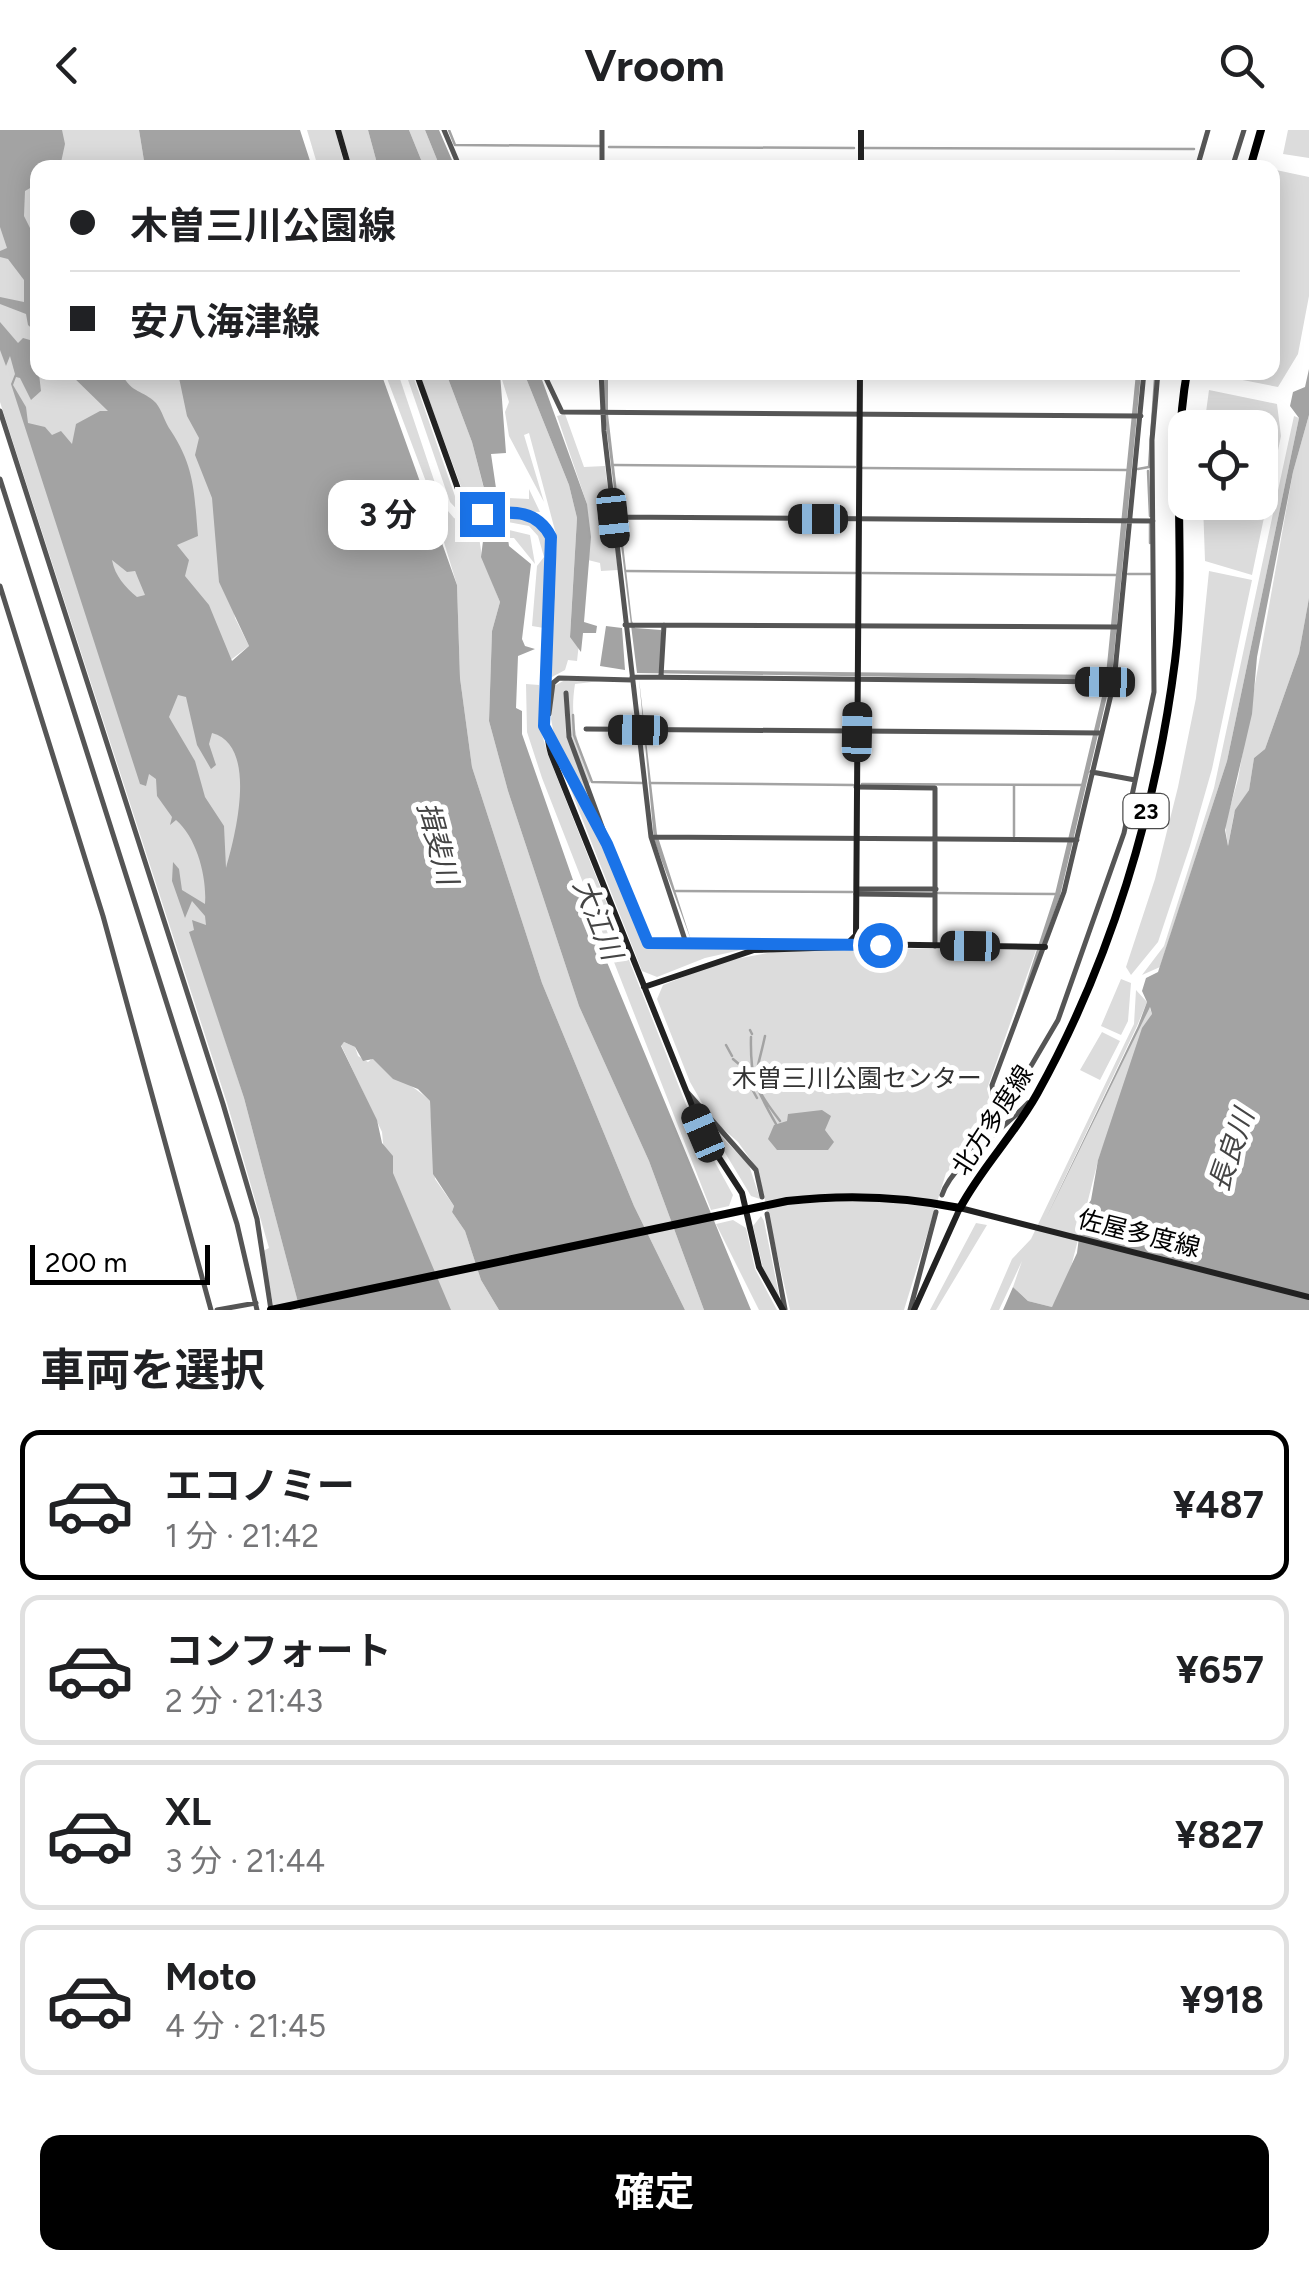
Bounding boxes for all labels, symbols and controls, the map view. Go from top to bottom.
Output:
icon: back [40,38,95,93]
text: Vroom [584,38,725,92]
icon: search [1214,38,1269,93]
text: 木曽三川公園線 [130,203,396,249]
text: 安八海津線 [130,299,320,345]
map controls [1168,410,1278,520]
button: locate [1168,410,1278,520]
callout: 3 分 [327,479,447,549]
car [595,487,631,549]
route end [460,492,505,537]
text: 3 分 [359,496,417,534]
car [788,504,848,534]
car [1075,666,1135,698]
car [841,702,873,762]
car [608,714,668,746]
road number: 23 [1124,794,1168,828]
water label: 揖斐川 [411,798,466,891]
water label: 大江川 [567,874,631,967]
route start [858,923,903,968]
car [940,930,1000,962]
street label: 北方多度線 [945,1059,1039,1181]
park label: 木曽三川公園センター [732,1063,982,1093]
car [677,1100,729,1166]
water label: 長良川 [1201,1102,1262,1195]
street label: 佐屋多度線 [1075,1203,1203,1263]
scale bar [30,1240,210,1284]
text: 200 m [45,1245,127,1279]
text: 車両を選択 [40,1343,265,1397]
icon: car [45,1460,135,1550]
text: エコノミー [165,1463,355,1509]
text: ¥487 [1173,1482,1264,1528]
text: 1 分 · 21:42 [165,1517,319,1555]
icon: car [45,1625,135,1715]
text: コンフォート [165,1628,392,1674]
text: ¥657 [1176,1647,1264,1693]
text: 2 分 · 21:43 [165,1682,323,1720]
text: XL [165,1789,211,1835]
icon: car [45,1790,135,1880]
text: ¥827 [1175,1812,1264,1858]
text: 3 分 · 21:44 [165,1842,325,1880]
text: Moto [165,1954,257,2000]
icon: car [45,1955,135,2045]
text: ¥918 [1180,1977,1264,2023]
text: 4 分 · 21:45 [165,2007,326,2045]
button: 確定 [40,2135,1269,2250]

